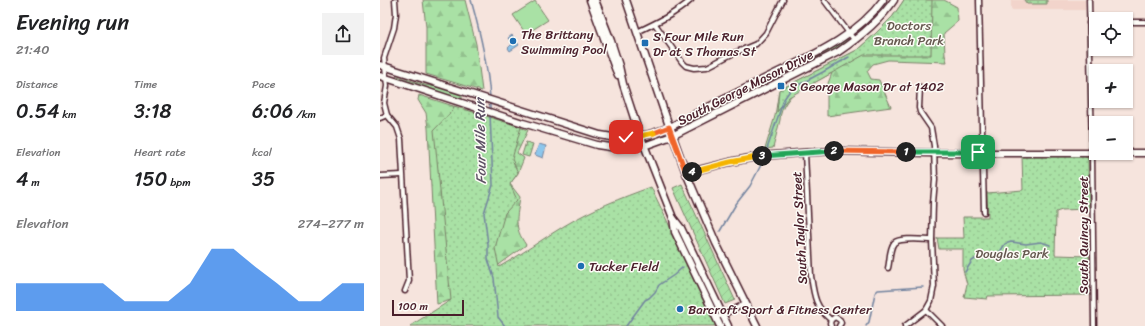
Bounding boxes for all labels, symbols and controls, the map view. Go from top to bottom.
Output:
text: Evening run [16,3,129,42]
map controls [1089,12,1133,160]
button: locate [1089,12,1133,56]
button: share [322,13,364,55]
park label: Doctors Branch Park [874,14,944,52]
place label: The Brittany Swimming Pool [521,23,607,61]
place label: S Four Mile Run Dr at S Thomas St [653,25,757,63]
marker: The Brittany Swimming Pool [508,36,518,46]
text: 21:40 [16,38,49,61]
marker: S Four Mile Run Dr at S Thomas St [640,38,650,48]
street label: South George Mason Drive [673,43,817,132]
button: + [1089,64,1133,108]
text: Distance [16,75,58,94]
text: Time [134,75,157,94]
text: Pace [252,75,275,94]
place label: S George Mason Dr at 1402 [789,75,944,98]
marker: S George Mason Dr at 1402 [776,81,786,91]
text: 0.54 [16,94,59,129]
text: 3:18 [134,94,172,129]
text: 6:06 [252,94,293,129]
water label: Four Mile Run [467,97,494,184]
text: km [59,105,77,124]
text: /km [293,105,316,124]
button: − [1089,116,1133,160]
pin [609,120,643,154]
icon: check [615,126,637,148]
pin [961,135,995,169]
pin: 2 [824,141,844,161]
text: 2 [831,141,837,160]
icon: arrive [967,141,989,163]
pin: 1 [896,142,916,162]
text: 1 [904,142,908,161]
text: Elevation [16,143,61,162]
text: Heart rate [134,143,186,162]
text: kcal [252,143,272,162]
pin: 3 [752,146,772,166]
text: 3 [759,146,765,165]
text: 4 [16,162,29,197]
text: 150 [134,162,167,197]
text: 35 [252,162,275,197]
pin: 4 [682,162,702,182]
text: 4 [689,162,695,181]
street label: South Taylor Street [785,171,814,285]
text: m [29,173,40,192]
text: bpm [167,173,191,192]
street label: South Quincy Street [1072,176,1095,294]
text: Elevation [16,212,69,235]
text: 274–277 m [298,212,364,235]
park label: Douglas Park [975,242,1049,265]
place label: Tucker Field [589,255,660,278]
marker: Tucker Field [576,261,586,271]
text: 100 m [398,297,428,316]
scale bar [392,298,464,317]
place label: Barcroft Sport & Fitness Center [688,298,872,321]
marker: Barcroft Sport & Fitness Center [675,304,685,314]

